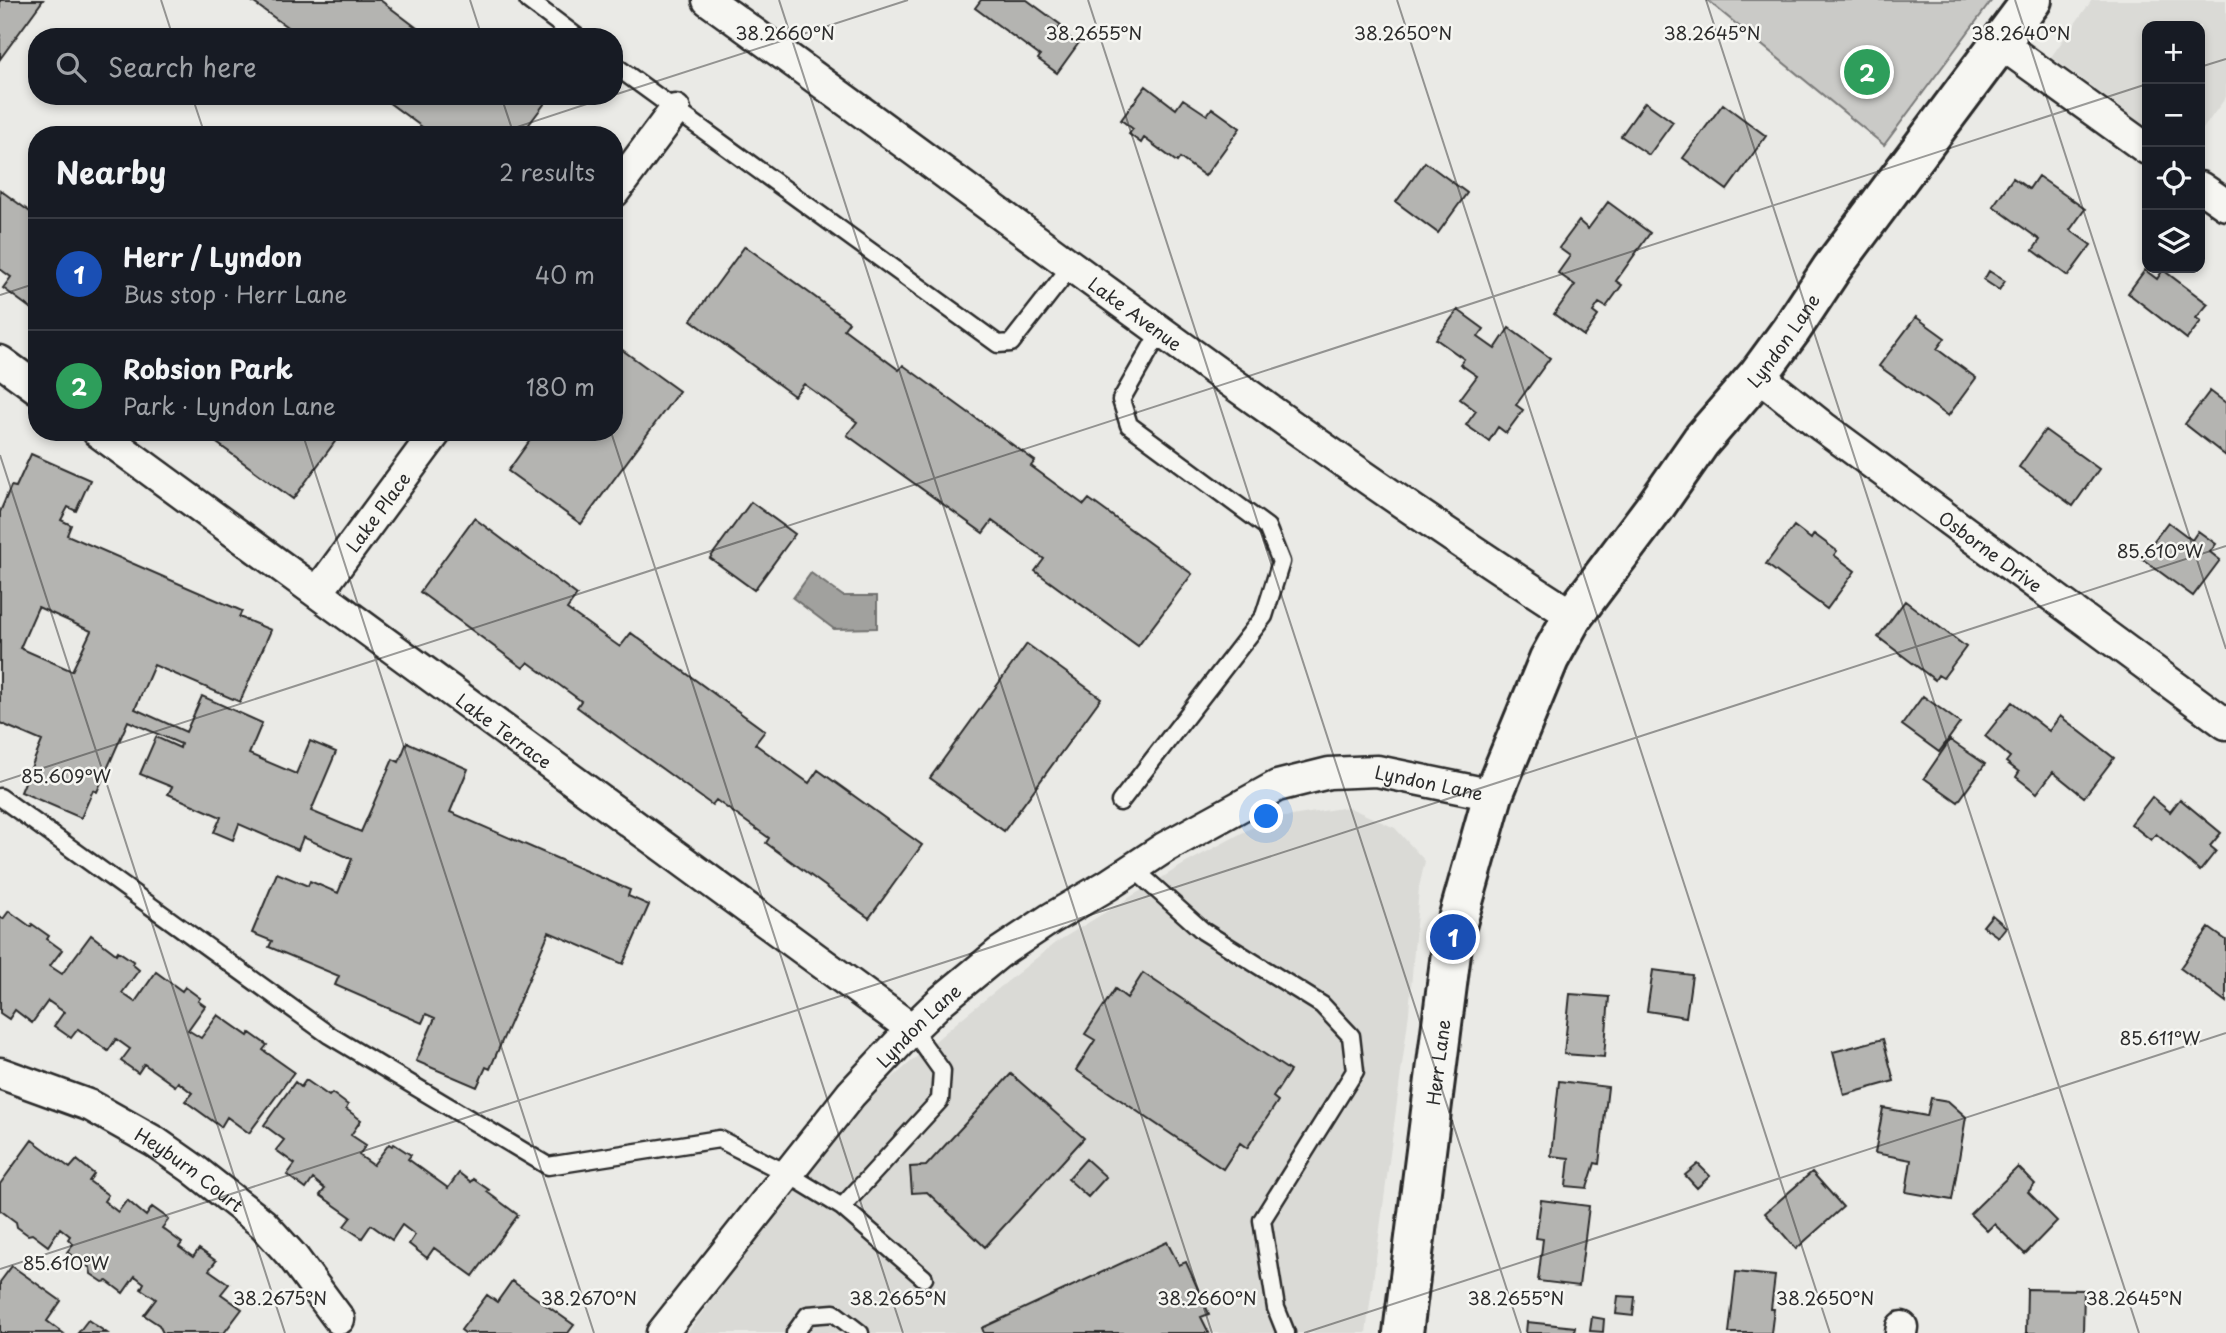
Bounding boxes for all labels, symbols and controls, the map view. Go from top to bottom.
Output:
text: 38.2660°N [735,19,835,46]
text: 38.2655°N [1046,19,1142,46]
text: 38.2650°N [1354,19,1452,46]
text: 38.2645°N [1663,19,1761,46]
text: 38.2640°N [1971,19,2071,46]
map controls [2142,21,2205,273]
button: + [2142,21,2205,84]
search box [28,28,623,105]
pin: 2 [1844,46,1890,98]
text: Search here [108,47,257,86]
icon: search [52,48,90,86]
button: − [2142,84,2205,147]
button: locate [2142,147,2205,210]
text: Nearby [56,149,166,194]
text: 2 results [499,154,595,189]
button: layers [2142,210,2205,273]
text: Herr / Lyndon [123,237,302,276]
text: 1 [74,257,85,292]
text: 40 m [535,257,595,292]
street label: Lake Avenue [1083,270,1188,356]
text: Bus stop · Herr Lane [123,276,348,311]
street label: Lyndon Lane [1740,287,1826,393]
text: Robsion Park [123,349,293,388]
text: 2 [71,369,87,404]
text: 180 m [526,369,595,404]
text: Park · Lyndon Lane [123,388,336,423]
street label: Lake Place [339,466,416,557]
street label: Osborne Drive [1934,503,2049,598]
text: 85.610°W [2117,537,2204,564]
street label: Lake Terrace [451,686,558,774]
street label: Lyndon Lane [1373,757,1486,806]
text: 85.609°W [21,762,112,789]
your location [1249,799,1283,833]
pin: 1 [1430,911,1476,963]
street label: Lyndon Lane [869,977,966,1073]
street label: Herr Lane [1418,1017,1456,1107]
text: 85.611°W [2120,1024,2201,1051]
street label: Heyburn Court [130,1120,250,1218]
text: 85.610°W [23,1249,110,1276]
text: 38.2675°N [233,1284,327,1311]
text: 38.2670°N [541,1284,637,1311]
text: 38.2665°N [849,1284,947,1311]
text: 38.2660°N [1157,1284,1257,1311]
text: 38.2655°N [1468,1284,1564,1311]
text: 38.2650°N [1776,1284,1874,1311]
text: 38.2645°N [2085,1284,2183,1311]

